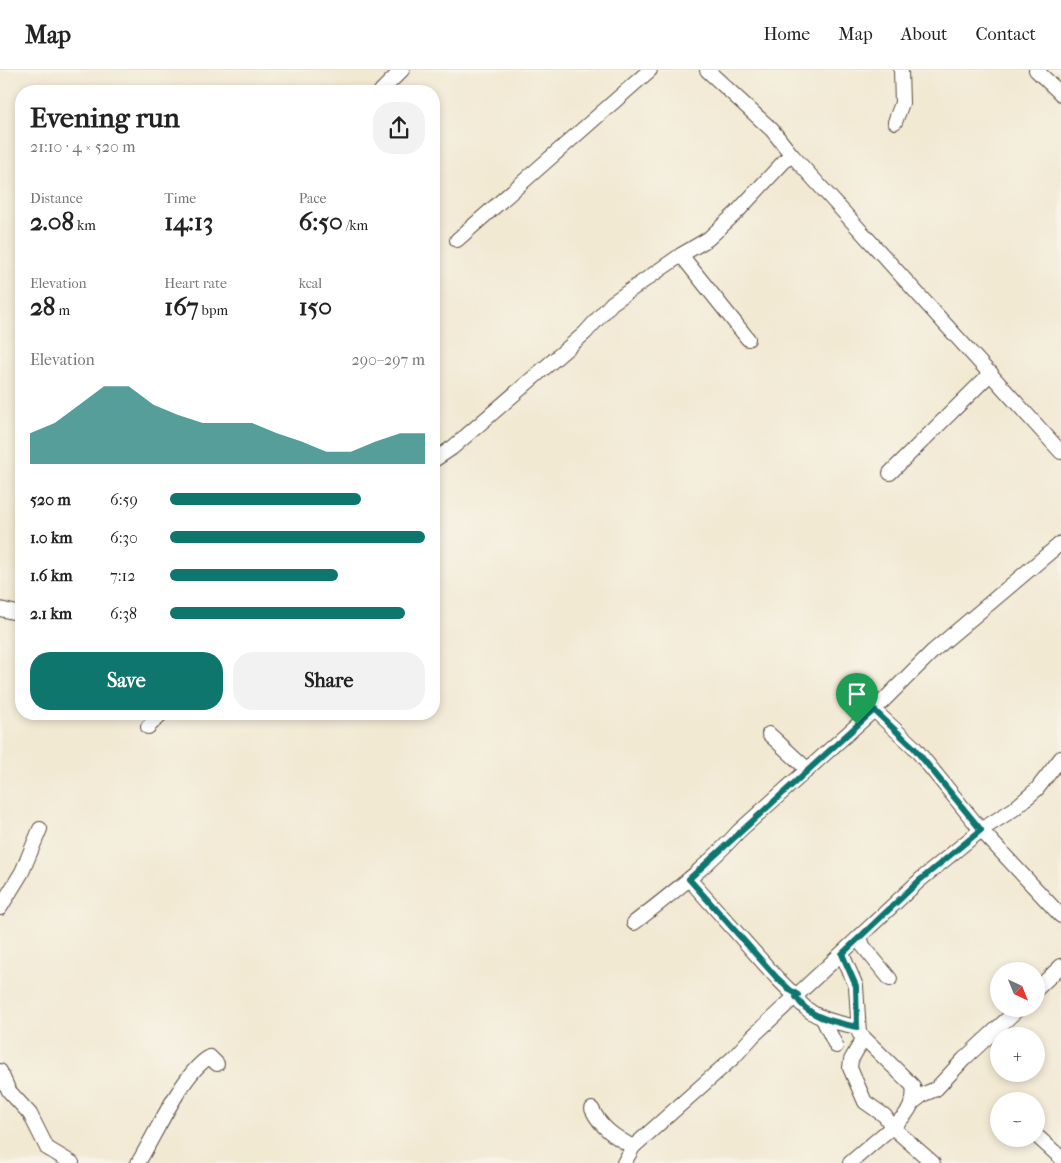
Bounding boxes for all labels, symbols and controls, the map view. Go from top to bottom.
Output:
text: Map [25,21,71,49]
text: Home [763,24,810,45]
text: Map [838,24,873,45]
text: About [901,24,947,45]
text: Contact [975,24,1036,45]
text: Evening run [30,101,180,134]
button: share [373,102,425,154]
text: 21:10 · 4 × 520 m [30,137,136,156]
text: Distance [30,190,83,207]
text: Time [164,190,196,207]
text: Pace [299,190,327,207]
text: 2.08 [30,207,74,236]
text: 14:13 [164,207,213,236]
text: 6:50 [299,207,343,236]
text: km [74,217,96,234]
text: /km [343,217,368,234]
text: Elevation [30,275,87,292]
text: Heart rate [164,275,227,292]
text: kcal [299,275,322,292]
text: 28 [30,292,55,321]
text: 167 [164,292,199,321]
text: 150 [299,292,332,321]
text: m [55,302,70,319]
text: bpm [199,302,228,319]
text: Elevation [30,350,95,369]
text: 290–297 m [352,350,425,369]
text: 520 m [30,490,71,509]
text: 6:59 [110,490,138,509]
text: 1.0 km [30,528,73,547]
text: 6:30 [110,528,138,547]
text: 1.6 km [30,566,72,585]
text: 7:12 [110,566,136,585]
text: 2.1 km [30,604,72,623]
text: 6:38 [110,604,137,623]
button: Save [30,652,223,710]
button: Share [233,652,425,710]
pin [836,673,878,724]
icon: arrive [843,680,871,708]
north arrow [990,962,1045,1018]
map controls [990,962,1045,1147]
button: + [990,1027,1045,1082]
button: − [990,1092,1045,1147]

